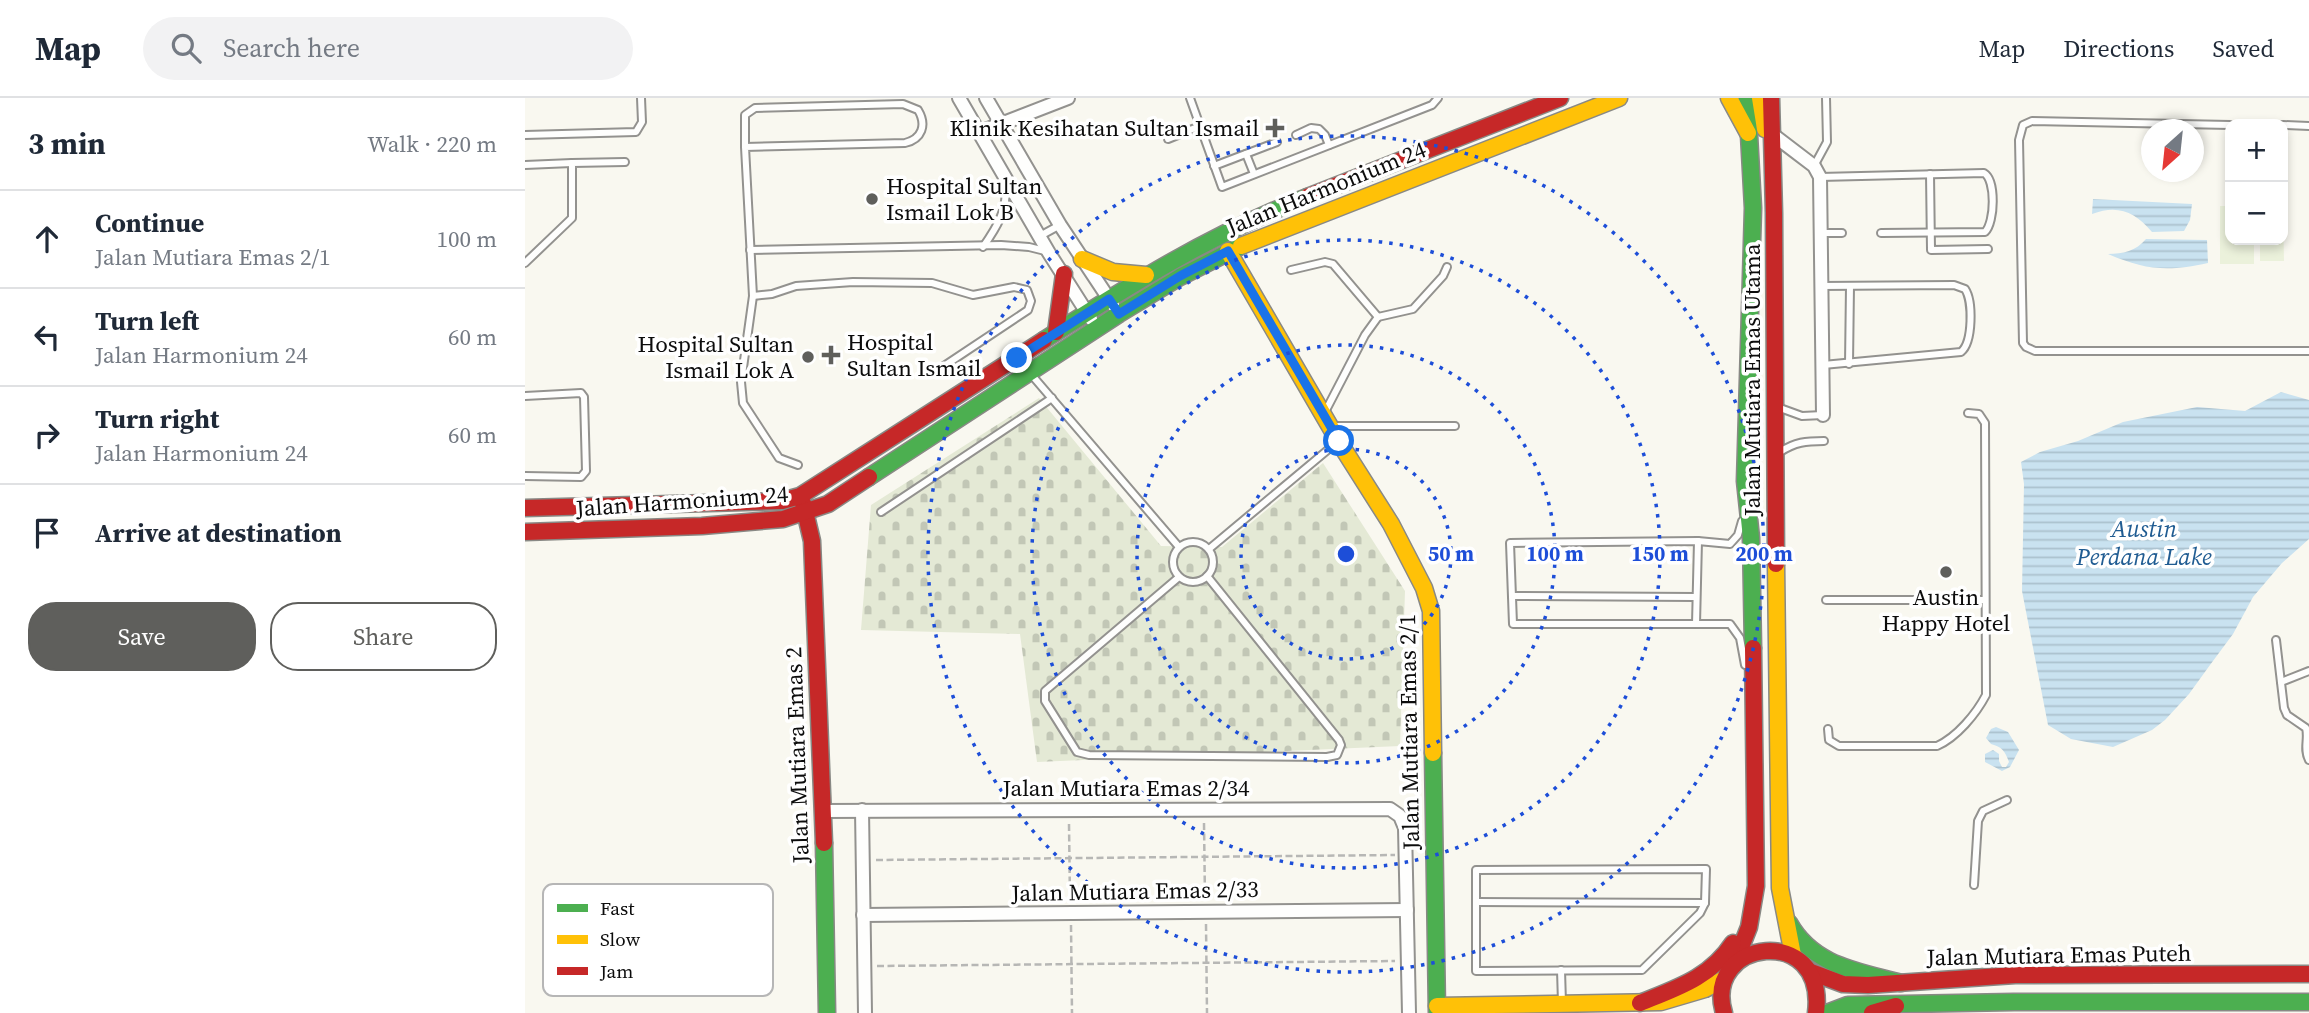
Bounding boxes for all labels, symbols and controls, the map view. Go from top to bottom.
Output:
search box [143,17,633,80]
text: Map [35,26,101,71]
icon: search [167,29,205,67]
text: Search here [223,30,360,66]
text: Map [1978,32,2025,65]
text: Directions [2063,32,2174,65]
text: Saved [2212,32,2274,65]
place label: Klinik Kesihatan Sultan Ismail [950,112,1259,144]
marker: Klinik Kesihatan Sultan Ismail [1265,118,1285,138]
north arrow [2141,119,2204,182]
map controls [2225,119,2288,245]
button: + [2225,119,2288,182]
text: 3 min [28,123,106,164]
text: Walk · 220 m [367,128,497,160]
street label: Jalan Harmonium 24 [1220,133,1431,243]
place label: Hospital Sultan Ismail Lok B [886,170,1043,228]
button: − [2225,182,2288,245]
marker: Hospital Sultan Ismail Lok B [864,191,880,207]
text: Continue [95,205,204,241]
icon: ahead [28,220,66,258]
text: 100 m [436,223,497,255]
text: Jalan Mutiara Emas 2/1 [95,241,331,273]
street label: Jalan Mutiara Emas Utama [1736,243,1768,517]
text: Turn left [95,303,199,339]
icon: left [28,318,66,356]
text: 60 m [448,321,497,353]
place label: Hospital Sultan Ismail [847,326,982,384]
place label: Hospital Sultan Ismail Lok A [637,328,795,386]
text: Jalan Harmonium 24 [95,339,308,371]
route end [1001,342,1032,373]
marker: Hospital Sultan Ismail [821,345,841,365]
marker: Hospital Sultan Ismail Lok A [800,349,816,365]
text: Turn right [95,401,219,437]
icon: right [28,416,66,454]
text: 60 m [448,419,497,451]
route start [1323,425,1354,456]
text: Jalan Harmonium 24 [95,437,308,469]
street label: Jalan Harmonium 24 [574,478,790,524]
water label: Austin Perdana Lake [2075,512,2212,573]
icon: arrive [28,514,66,552]
text: Arrive at destination [95,515,342,551]
text: 50 m [1428,539,1474,568]
text: 100 m [1526,539,1584,568]
text: 150 m [1631,539,1689,568]
text: 200 m [1735,539,1793,568]
centre of rings [1334,542,1358,566]
marker: Austin Happy Hotel [1938,564,1954,580]
place label: Austin Happy Hotel [1882,581,2010,639]
button: Save [28,602,256,671]
button: Share [270,602,497,671]
street label: Jalan Mutiara Emas 2/1 [1391,614,1427,851]
street label: Jalan Mutiara Emas 2 [777,646,817,865]
street label: Jalan Mutiara Emas 2/34 [1001,772,1250,804]
street label: Jalan Mutiara Emas 2/33 [1010,873,1259,909]
legend [543,884,773,996]
text: Fast [600,895,635,921]
text: Slow [600,926,641,952]
street label: Jalan Mutiara Emas Puteh [1925,937,2192,973]
text: Jam [599,958,633,984]

